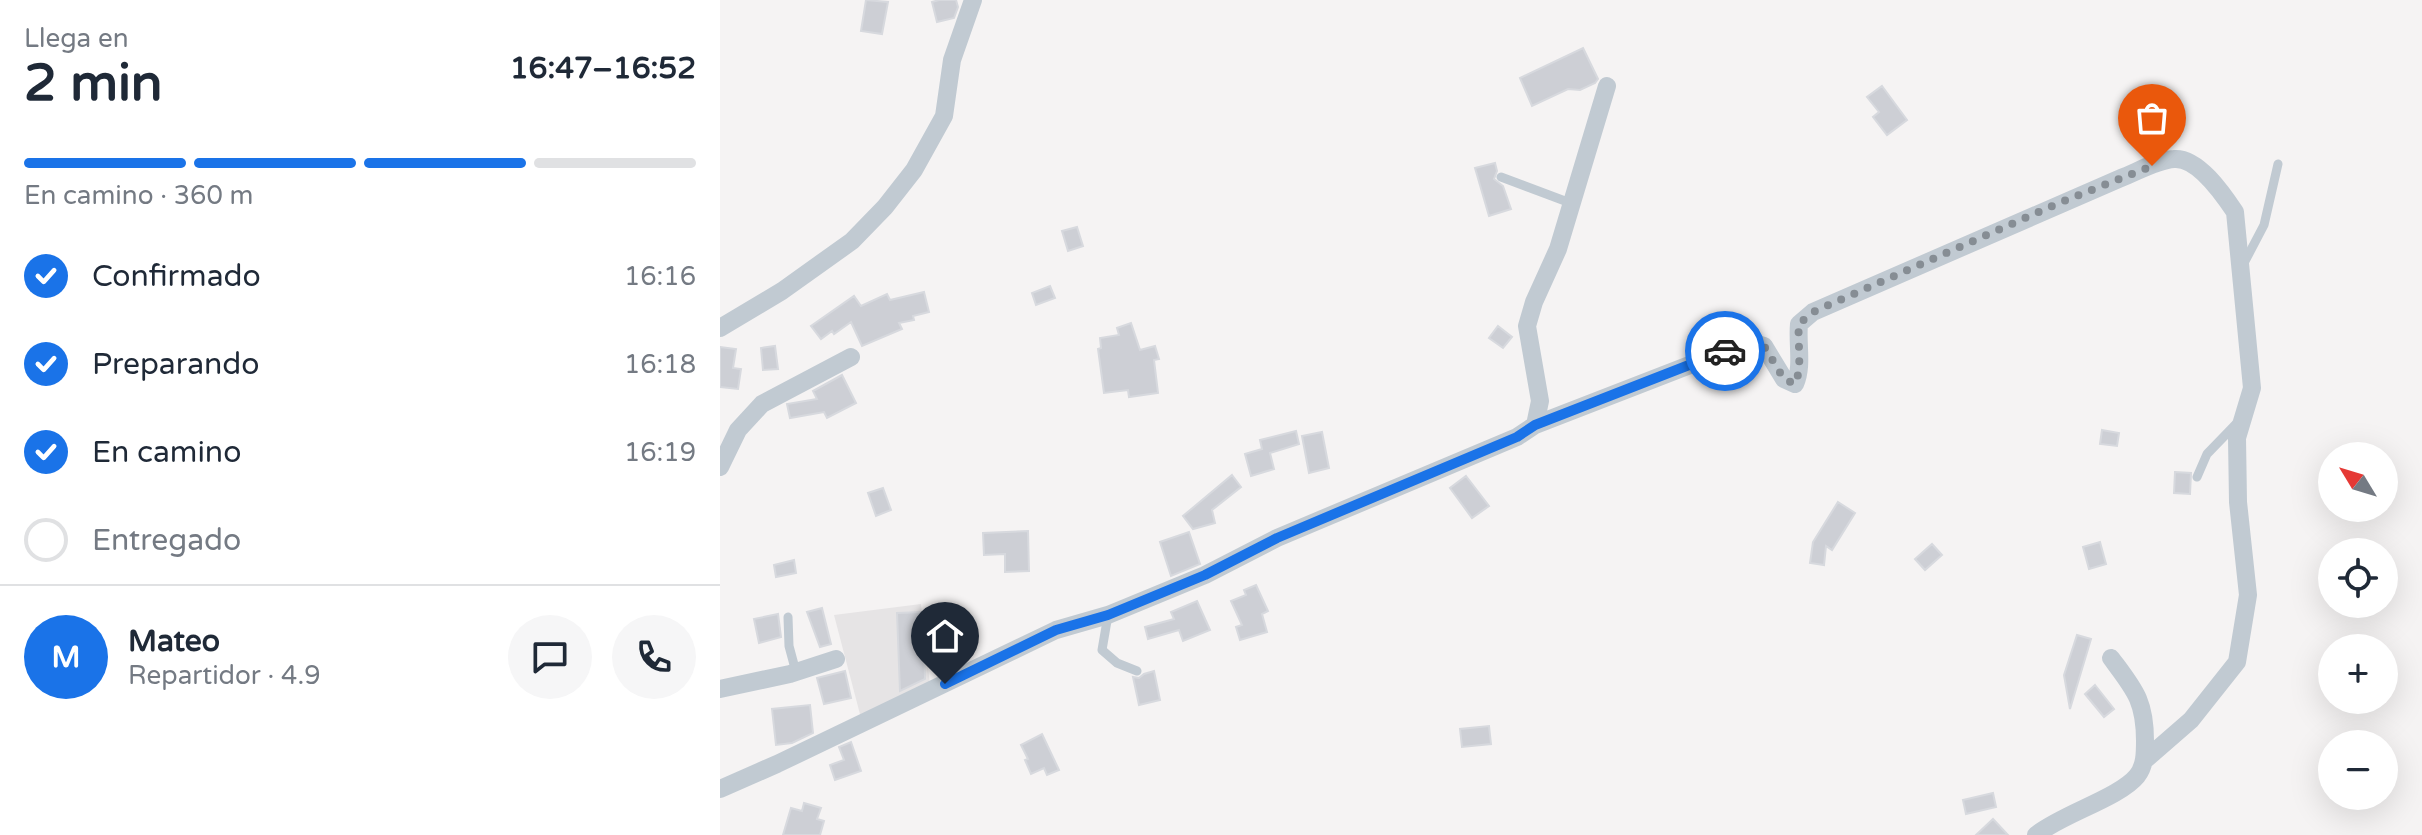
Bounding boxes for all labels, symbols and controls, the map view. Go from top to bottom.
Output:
text: Llega en [24,23,129,54]
text: 16:47–16:52 [510,50,696,87]
text: 2 min [24,52,163,115]
pin [2118,84,2186,166]
icon: bag [2130,96,2174,140]
text: En camino · 360 m [24,180,253,211]
icon: check [24,254,68,298]
text: Confirmado [92,258,261,295]
text: 16:16 [624,261,696,292]
courier [1685,311,1765,391]
icon: car [1703,329,1747,373]
icon: check [24,342,68,386]
text: Preparando [92,346,260,383]
text: 16:18 [624,349,696,380]
icon: check [24,430,68,474]
text: En camino [92,434,241,471]
text: 16:19 [624,437,696,468]
north arrow [2318,442,2398,522]
map controls [2318,442,2398,810]
text: Entregado [92,522,241,559]
button: locate [2318,538,2398,618]
pin [911,602,979,684]
icon: home [923,614,967,658]
button: chat [508,615,592,699]
button: phone [612,615,696,699]
text: Mateo [128,623,220,660]
button: + [2318,634,2398,714]
text: M [52,639,80,676]
text: Repartidor · 4.9 [128,660,320,691]
button: − [2318,730,2398,810]

